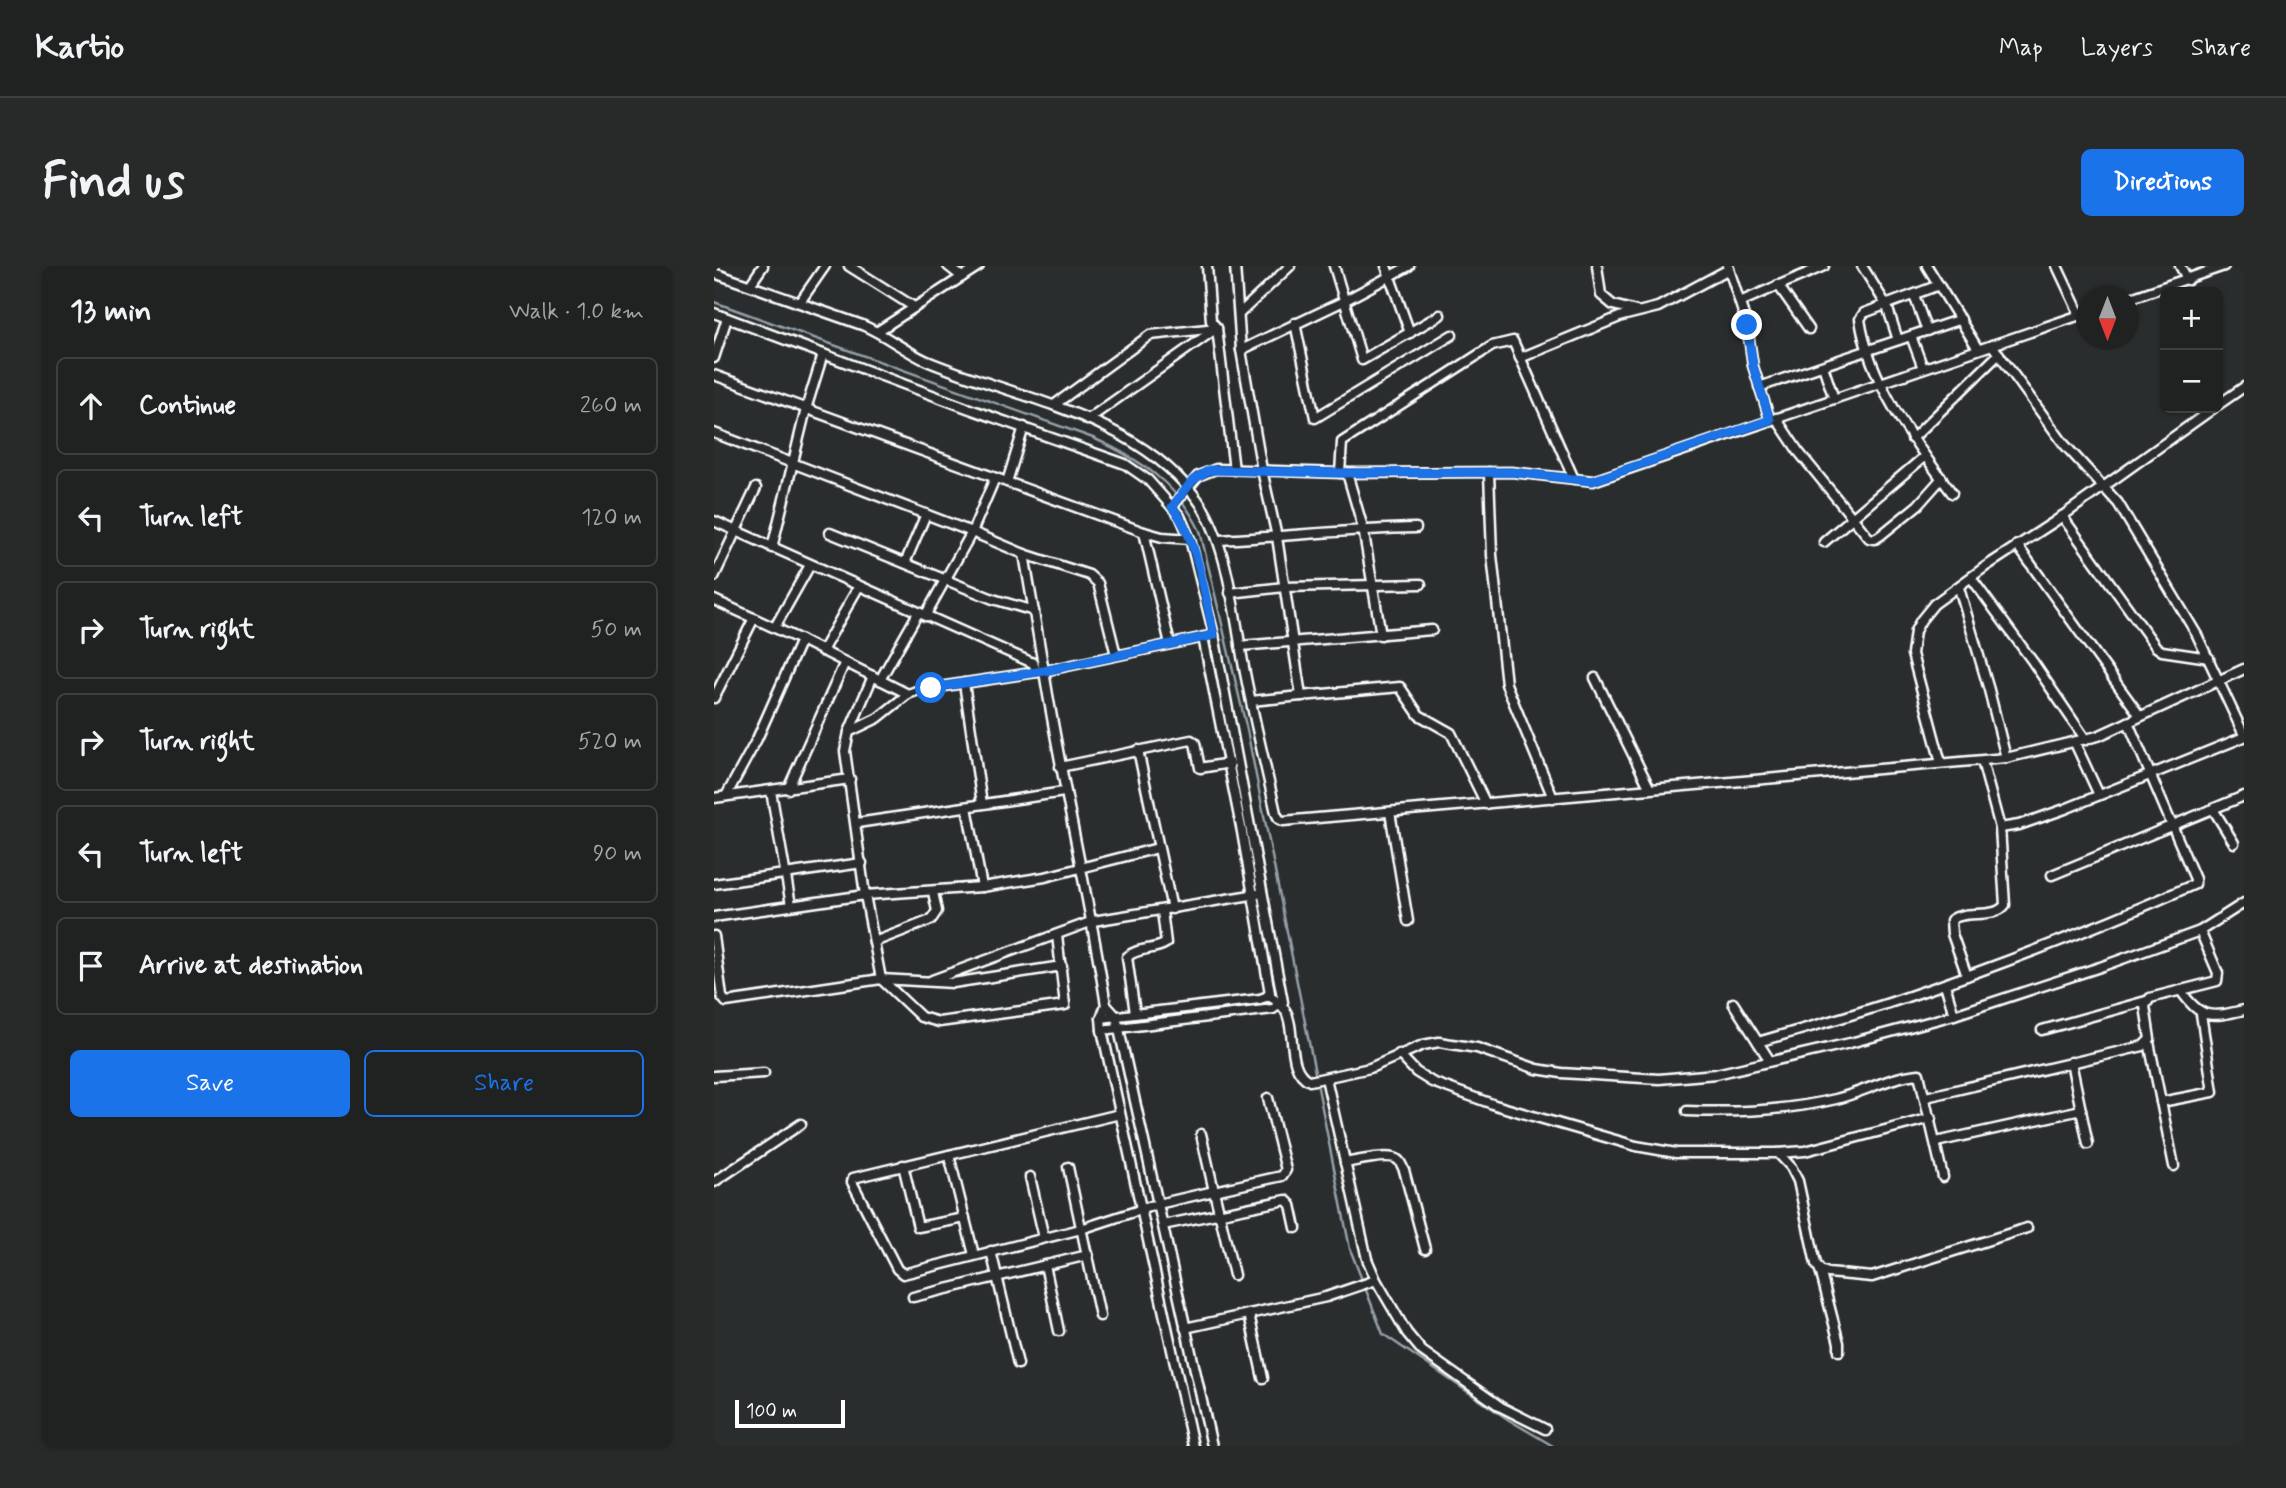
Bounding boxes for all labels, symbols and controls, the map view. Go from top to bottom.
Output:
text: Kartio [35,26,124,70]
text: Map [1999,33,2043,64]
text: Layers [2081,33,2153,64]
text: Share [2191,33,2251,64]
button: Directions [2081,149,2244,216]
text: Find us [42,150,185,215]
north arrow [2076,287,2139,350]
map controls [2160,287,2223,413]
button: + [2160,287,2223,350]
text: 13 min [70,292,152,331]
text: Walk · 1.0 km [509,297,644,327]
route end [1731,309,1762,340]
button: − [2160,350,2223,413]
icon: ahead [72,387,110,425]
text: Continue [139,389,236,423]
text: 260 m [580,391,642,421]
icon: left [72,499,110,537]
text: Turn left [139,501,243,535]
text: 120 m [581,503,642,533]
icon: right [72,611,110,649]
text: Turn right [139,613,255,647]
text: 50 m [591,615,642,645]
route start [915,672,946,703]
icon: right [72,723,110,761]
text: Turn right [139,725,255,759]
text: 520 m [578,727,642,757]
icon: left [72,835,110,873]
text: Turn left [139,837,243,871]
text: 90 m [593,839,642,869]
icon: arrive [72,947,110,985]
text: Arrive at destination [139,949,363,983]
button: Save [70,1050,350,1117]
button: Share [364,1050,644,1117]
scale bar [735,1397,845,1429]
text: 100 m [746,1399,797,1424]

